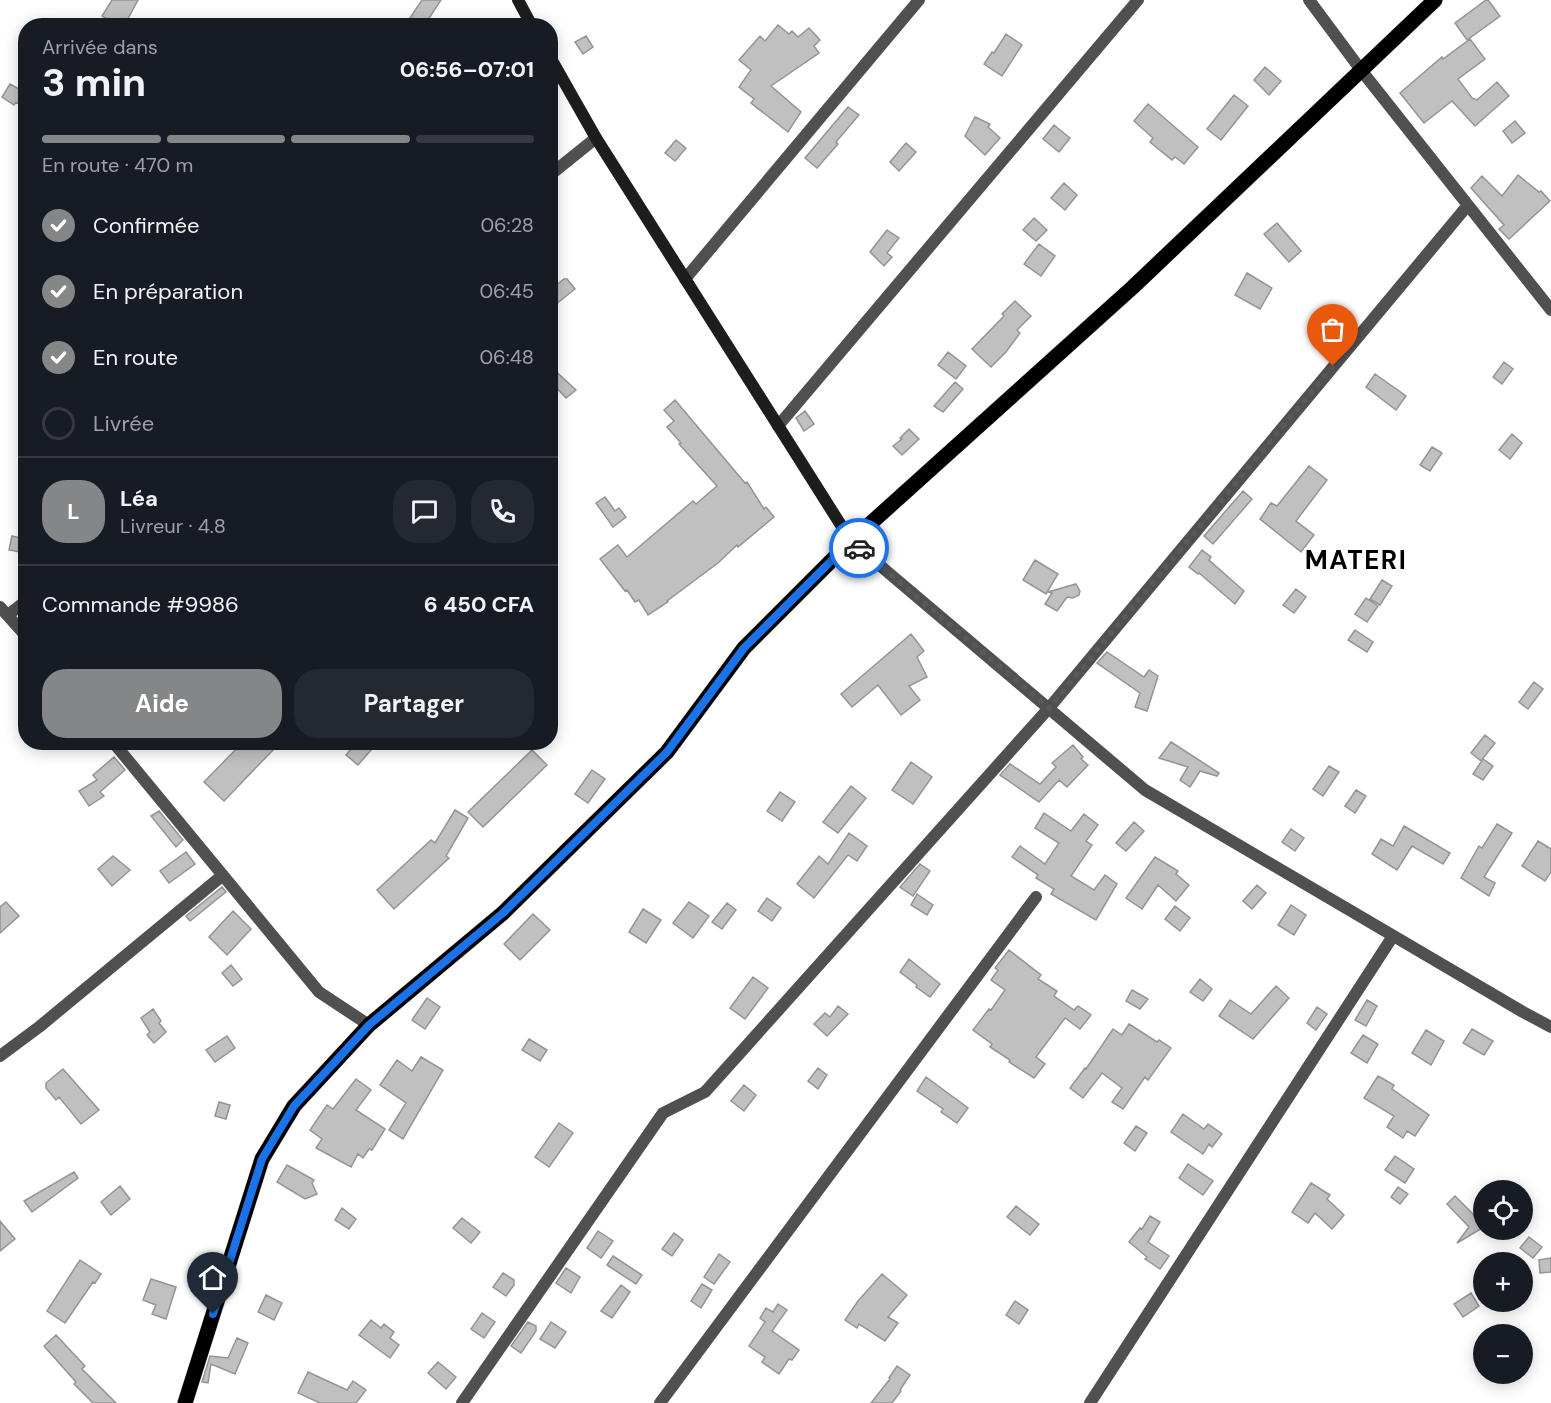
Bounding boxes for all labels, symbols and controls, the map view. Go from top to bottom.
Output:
text: Arrivée dans [42,34,158,60]
text: 06:56–07:01 [400,55,534,84]
text: 3 min [42,57,146,108]
text: En route · 470 m [42,152,193,178]
icon: check [42,209,75,242]
text: Confirmée [93,211,200,240]
text: 06:28 [480,212,534,238]
icon: check [42,275,75,308]
text: En préparation [93,277,243,306]
text: 06:45 [479,278,534,304]
pin [1307,304,1358,366]
icon: bag [1316,313,1349,346]
icon: check [42,341,75,374]
text: En route [93,343,178,372]
text: 06:48 [479,344,534,370]
text: Livrée [93,409,154,438]
button: chat [393,480,456,543]
button: phone [471,480,534,543]
text: Léa [120,484,158,513]
text: L [67,497,80,526]
text: Livreur · 4.8 [120,513,226,539]
courier [829,518,889,578]
icon: car [843,532,876,565]
district label: MATERI [1305,543,1407,577]
text: Commande #9986 [42,590,239,619]
text: 6 450 CFA [424,590,534,619]
button: Aide [42,669,282,738]
button: Partager [294,669,534,738]
map controls [1473,1180,1533,1384]
button: locate [1473,1180,1533,1240]
pin [187,1252,238,1314]
button: + [1473,1252,1533,1312]
icon: home [196,1261,229,1294]
button: − [1473,1324,1533,1384]

